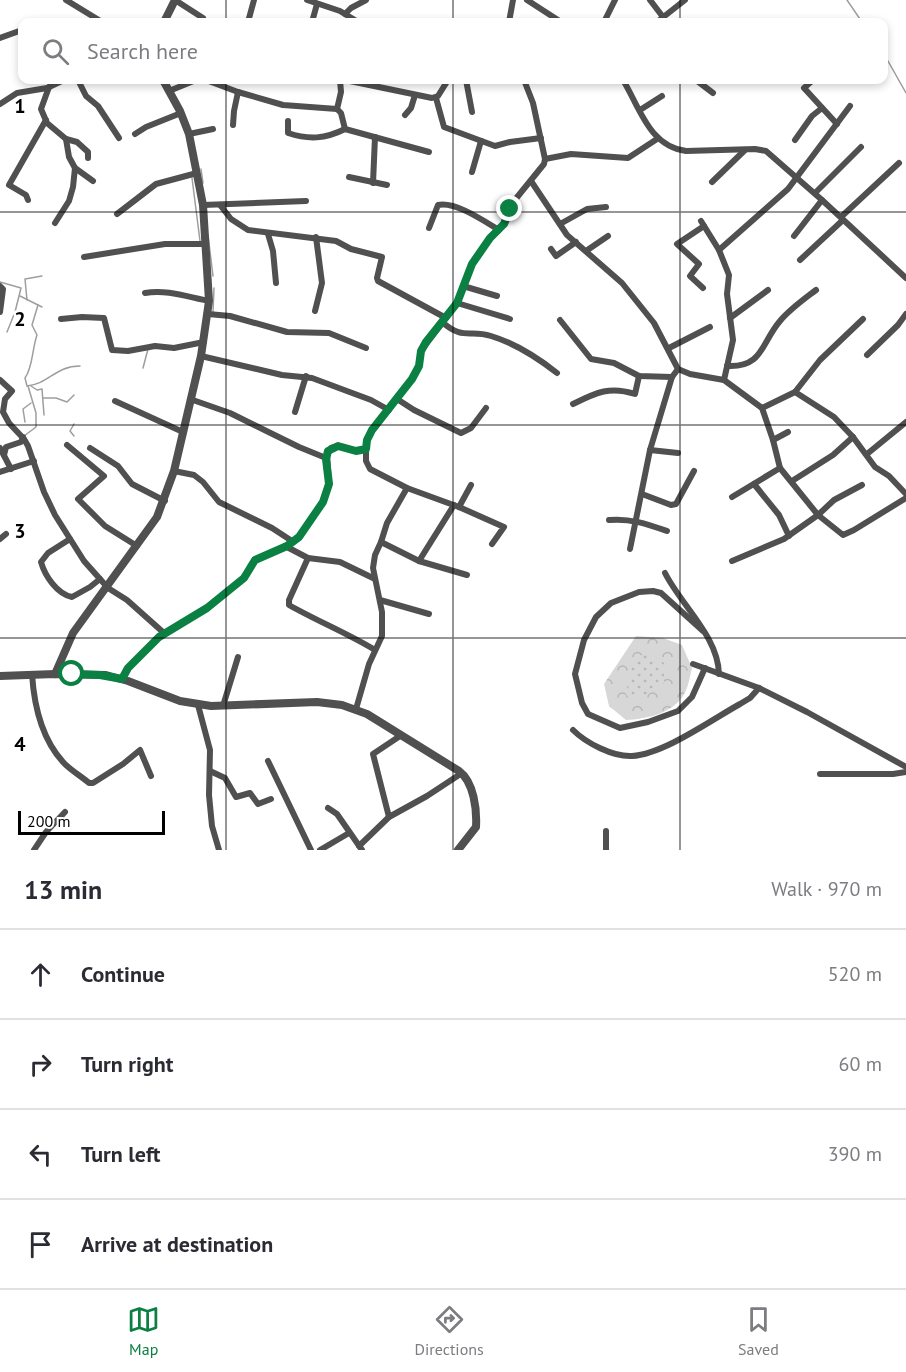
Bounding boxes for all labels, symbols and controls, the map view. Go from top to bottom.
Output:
search box [18,18,888,84]
icon: search [39,35,72,68]
text: Search here [87,37,198,65]
text: 1 [14,93,26,119]
route end [496,195,522,221]
text: 2 [14,306,26,332]
text: 3 [14,518,26,544]
route start [58,660,84,686]
text: 4 [14,731,26,757]
scale bar [18,808,165,836]
text: 200 m [27,811,70,831]
text: 13 min [24,873,102,906]
text: Walk · 970 m [771,876,882,902]
icon: ahead [24,958,57,991]
text: Continue [81,960,165,988]
text: 520 m [828,961,882,987]
icon: right [24,1048,57,1081]
text: Turn right [81,1050,173,1078]
text: 60 m [839,1051,882,1077]
icon: left [24,1138,57,1171]
text: Turn left [81,1140,161,1168]
text: 390 m [828,1141,882,1167]
icon: arrive [24,1228,57,1261]
text: Arrive at destination [81,1230,273,1258]
tab: Map [127,1303,160,1359]
tab: Directions [415,1303,484,1359]
tab: Saved [738,1303,779,1359]

